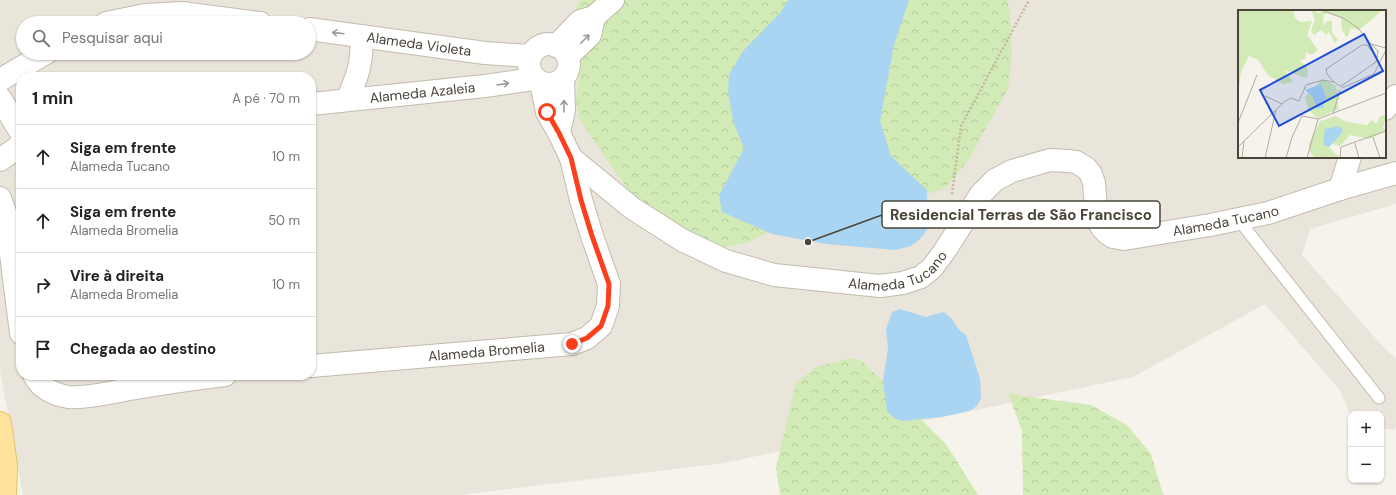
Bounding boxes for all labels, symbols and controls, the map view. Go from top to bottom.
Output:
inset map [1238,10,1386,158]
search box [16,16,316,60]
icon: search [30,27,52,49]
text: Pesquisar aqui [62,28,163,48]
street label: Alameda Violeta [365,28,473,60]
one-way arrow [332,29,345,37]
one-way arrow [580,34,590,44]
street label: Alameda Azaleia [369,78,476,107]
one-way arrow [496,79,509,87]
text: 1 min [32,87,73,109]
text: A pé · 70 m [232,90,300,107]
one-way arrow [560,100,568,113]
route start [538,103,556,121]
text: Siga em frente [70,138,176,158]
icon: ahead [32,146,54,168]
text: 10 m [272,148,300,165]
text: Alameda Tucano [70,158,170,175]
callout: Residencial Terras de São Francisco [882,201,1160,228]
street label: Alameda Tucano [1171,201,1281,240]
text: Siga em frente [70,202,176,222]
text: Residencial Terras de São Francisco [890,205,1152,225]
icon: ahead [32,210,54,232]
text: 50 m [268,212,300,229]
text: Alameda Bromelia [70,222,178,239]
street label: Alameda Tucano [847,247,951,295]
text: Vire à direita [70,266,164,286]
icon: right [32,274,54,296]
text: 10 m [272,276,300,293]
text: Alameda Bromelia [70,286,178,303]
route end [563,335,581,353]
street label: Alameda Bromelia [427,337,545,365]
icon: arrive [32,338,54,360]
text: Chegada ao destino [70,339,216,359]
map controls [1348,411,1384,483]
button: + [1348,411,1384,447]
button: − [1348,447,1384,483]

